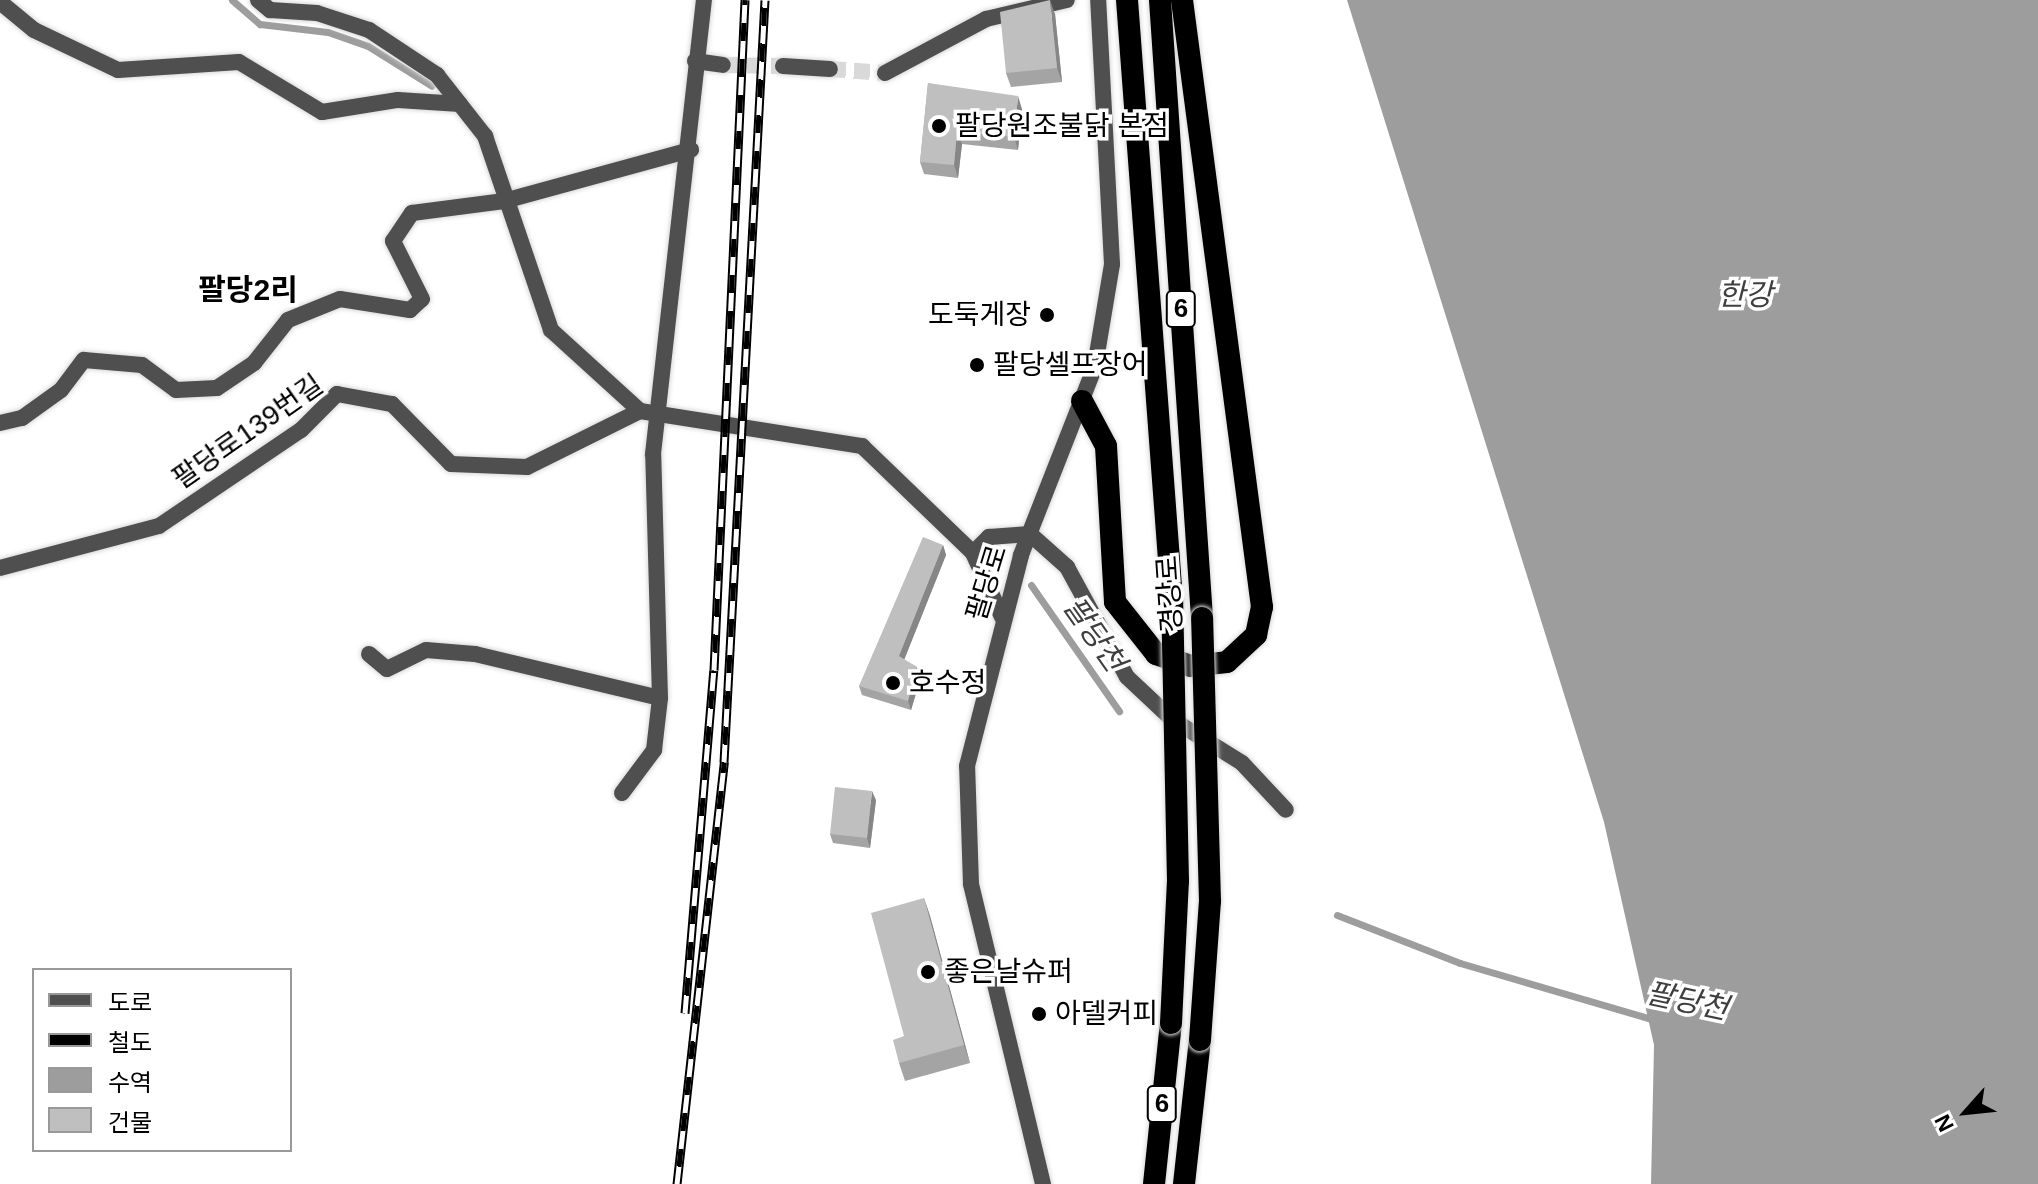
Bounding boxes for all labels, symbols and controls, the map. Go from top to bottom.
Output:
place label: 팔당원조불닭 본점 [955,109,1169,143]
marker: 팔당원조불닭 본점 [930,117,948,135]
district label: 팔당2리 [198,272,298,308]
water label: 한강 [1717,277,1773,313]
road number: 6 [1165,287,1197,331]
place label: 도둑게장 [928,298,1031,332]
marker: 도둑게장 [1038,306,1056,324]
place label: 팔당셀프장어 [993,348,1148,382]
marker: 팔당셀프장어 [968,356,986,374]
street label: 팔당로139번길 [166,368,330,496]
street label: 팔당로 [960,541,1014,625]
street label: 경강로 [1151,554,1189,634]
water label: 팔당천 [1056,590,1132,678]
place label: 호수정 [909,666,986,700]
marker: 호수정 [884,674,902,692]
place label: 좋은날슈퍼 [944,955,1073,989]
marker: 좋은날슈퍼 [919,963,937,981]
legend [32,968,292,1152]
water label: 팔당천 [1643,975,1731,1027]
text: 도로 [108,989,152,1016]
place label: 아델커피 [1055,997,1158,1031]
marker: 아델커피 [1030,1005,1048,1023]
text: 철도 [108,1029,152,1056]
text: 수역 [108,1069,152,1096]
north arrow [1926,1072,2006,1152]
road number: 6 [1146,1082,1178,1126]
text: 건물 [108,1109,152,1136]
text: N [1929,1110,1959,1136]

